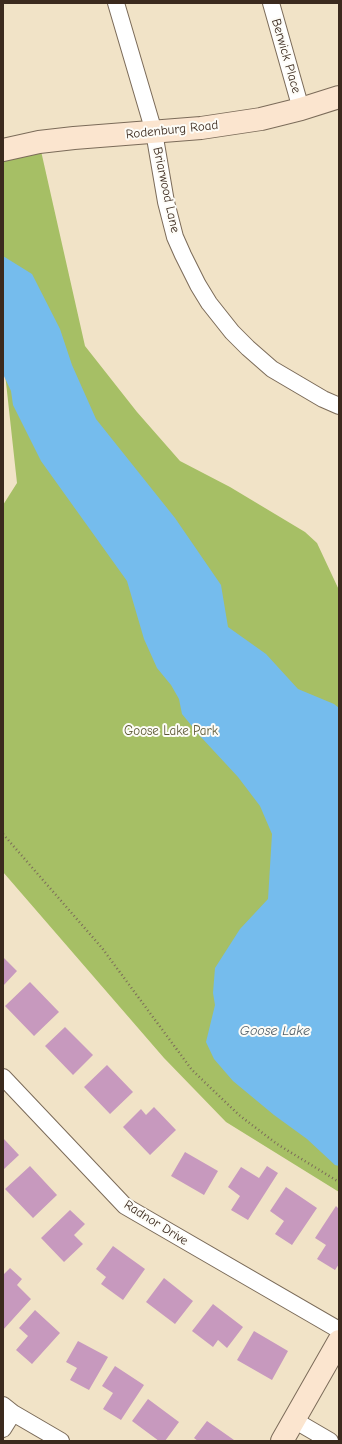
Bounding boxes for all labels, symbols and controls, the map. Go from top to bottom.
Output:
street label: Berwick Place [268,17,304,95]
street label: Rodenburg Road [125,117,219,143]
street label: Briarwood Lane [149,146,183,234]
park label: Goose Lake Park [124,723,218,739]
water label: Goose Lake [240,1023,310,1039]
street label: Radnor Drive [121,1197,191,1249]

